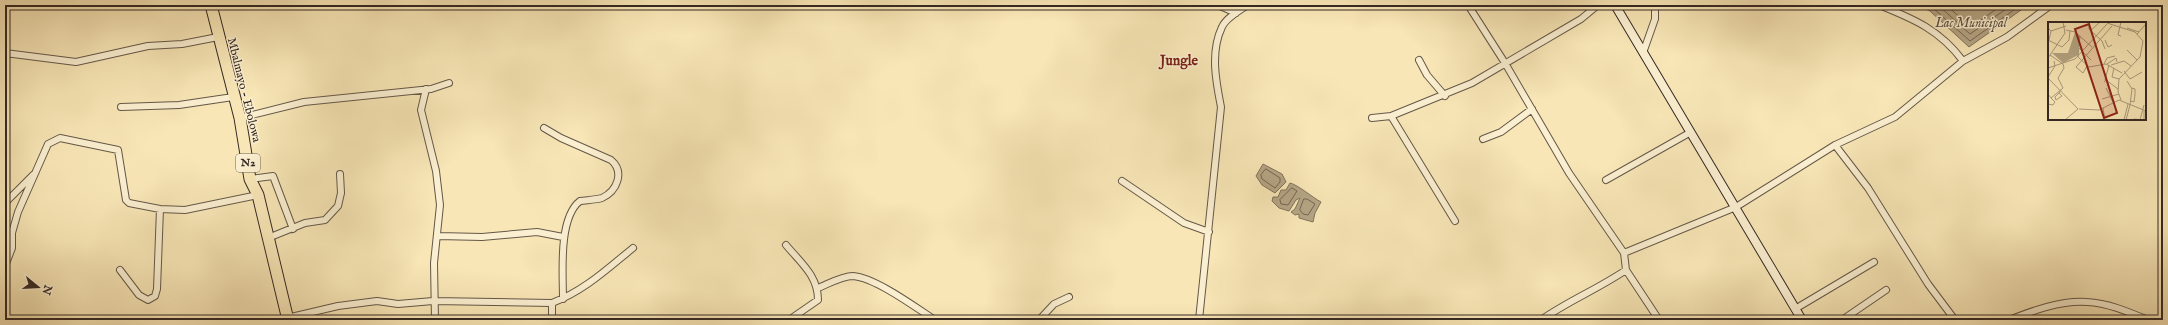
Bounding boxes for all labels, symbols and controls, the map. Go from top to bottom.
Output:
water label: Lac Municipal [1934,15,2008,32]
inset map [2048,22,2146,120]
street label: Mbalmayo - Ebolowa [224,36,264,145]
district label: Jungle [1158,52,1198,70]
road number: N2 [236,154,260,172]
north arrow [18,267,58,307]
text: N [38,282,55,297]

